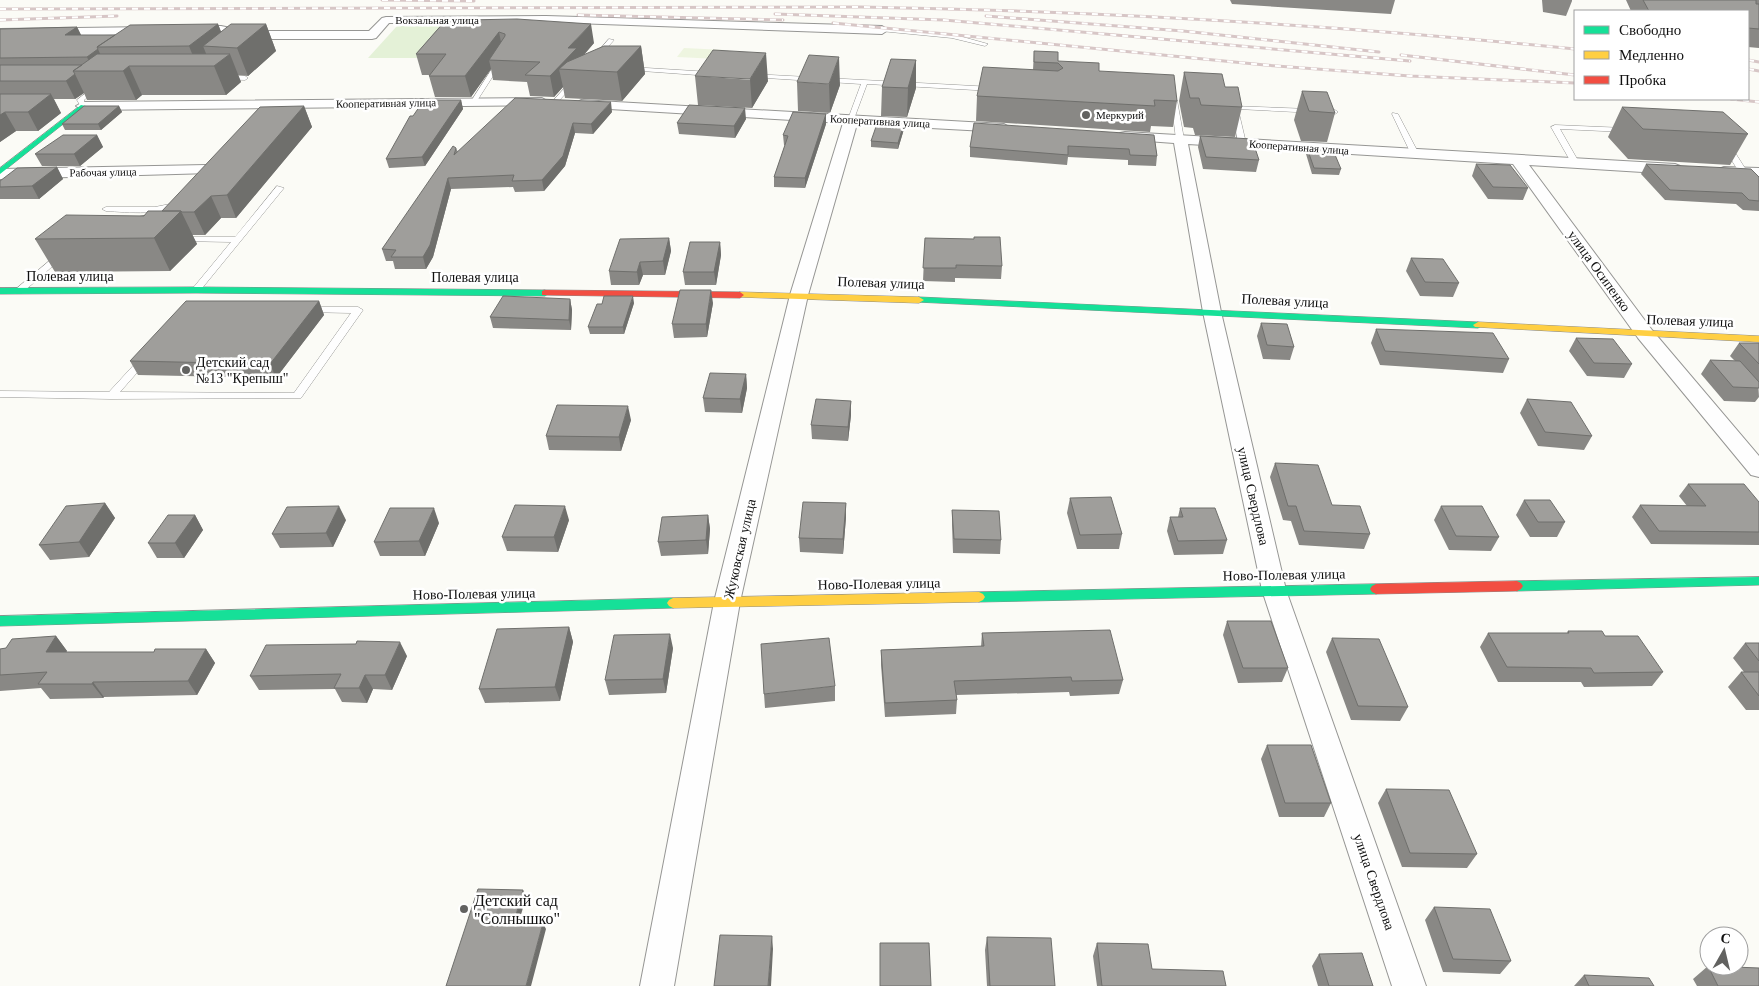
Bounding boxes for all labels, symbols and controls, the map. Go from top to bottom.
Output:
legend [1574,10,1749,100]
street label: Вокзальная улица [395,14,479,26]
text: Свободно [1619,22,1681,38]
text: Медленно [1619,47,1684,63]
text: Пробка [1619,72,1667,88]
street label: Кооперативная улица [336,96,436,110]
marker: Меркурий [1080,109,1092,121]
place label: Меркурий [1096,109,1144,121]
street label: Кооперативная улица [830,112,930,130]
street label: Кооперативная улица [1249,138,1350,156]
street label: Рабочая улица [69,165,137,179]
street label: улица Осипенко [1565,228,1633,314]
street label: Полевая улица [26,269,114,284]
street label: Полевая улица [431,270,519,285]
street label: Полевая улица [837,274,926,292]
street label: Полевая улица [1241,291,1330,311]
street label: Полевая улица [1646,312,1735,330]
place label: Детский сад №13 "Крепыш" [196,355,289,386]
marker: Детский сад №13 "Крепыш" [180,364,192,376]
street label: улица Свердлова [1234,445,1272,548]
street label: Жуковская улица [721,497,759,600]
street label: Ново-Полевая улица [1223,566,1346,584]
street label: Ново-Полевая улица [818,575,941,593]
street label: Ново-Полевая улица [413,585,536,603]
street label: улица Свердлова [1351,832,1398,933]
place label: Детский сад "Солнышко" [474,892,560,927]
marker: Детский сад "Солнышко" [458,903,470,915]
north arrow [1699,926,1749,976]
text: С [1720,930,1732,947]

